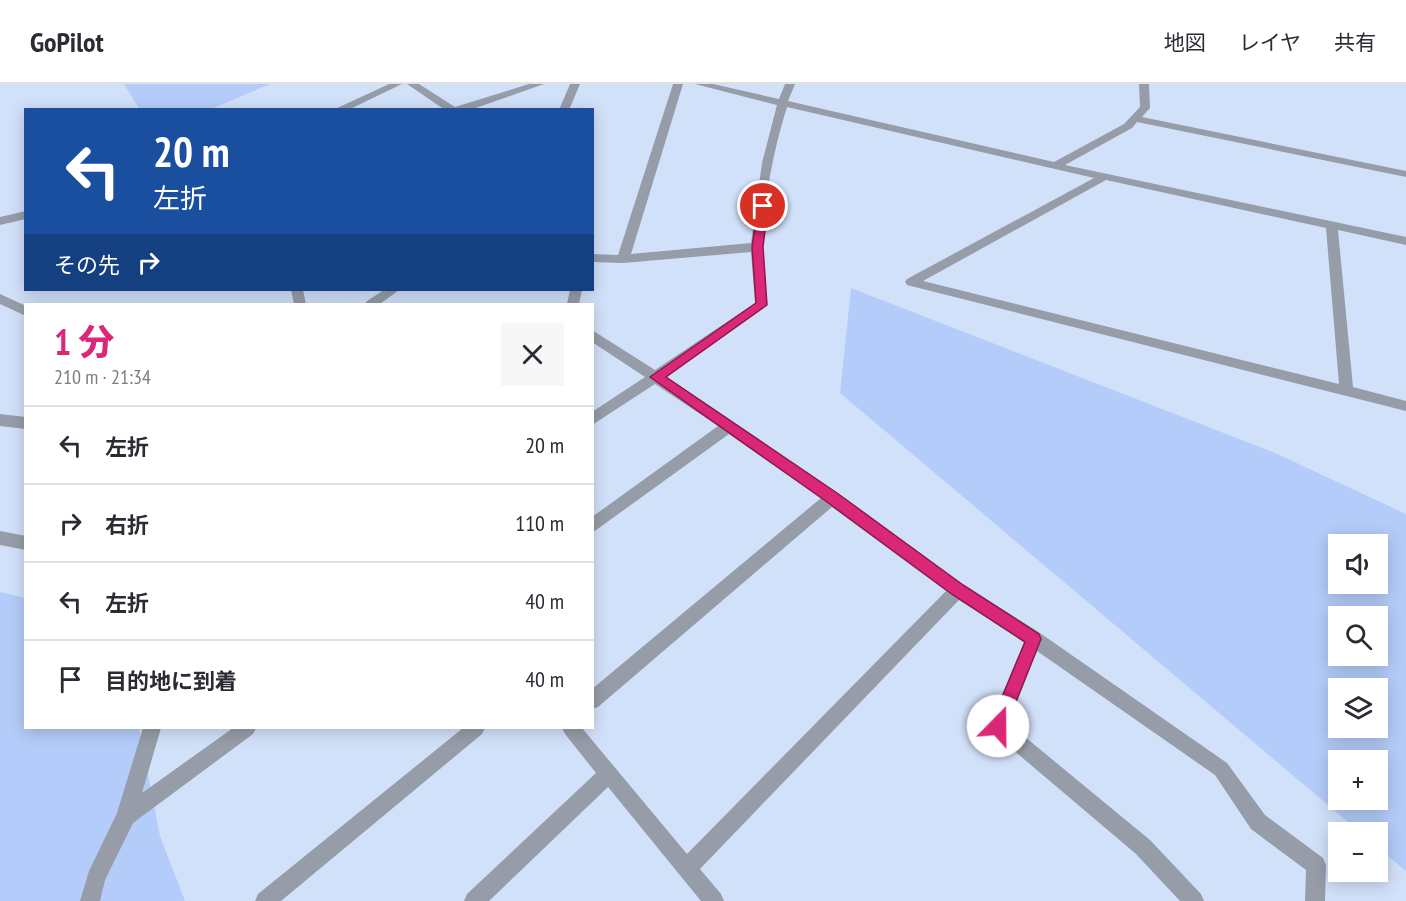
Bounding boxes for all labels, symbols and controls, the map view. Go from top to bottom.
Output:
text: GoPilot [30,23,104,60]
text: 地図 [1164,29,1206,56]
text: レイヤ [1239,29,1301,56]
text: 共有 [1334,29,1376,56]
text: 20 m [153,124,230,179]
icon: left [54,132,132,210]
pin [737,180,788,231]
text: 左折 [153,181,207,215]
icon: arrive [746,189,779,222]
icon: right [132,246,165,279]
text: その先 [54,251,120,279]
text: 1 分 [54,318,115,365]
button: close [501,323,564,386]
text: 210 m · 21:34 [54,364,151,390]
icon: left [54,429,87,462]
text: 20 m [525,431,564,459]
text: 左折 [105,433,149,461]
icon: right [54,507,87,540]
text: 110 m [515,509,564,537]
text: 右折 [105,511,149,539]
map controls [1328,534,1388,882]
button: sound [1328,534,1388,594]
icon: left [54,585,87,618]
text: 40 m [525,587,564,615]
text: 左折 [105,589,149,617]
button: search [1328,606,1388,666]
icon: arrive [54,663,87,696]
text: 40 m [525,665,564,693]
text: 目的地に到着 [105,667,237,695]
button: layers [1328,678,1388,738]
position arrow [966,694,1030,758]
button: + [1328,750,1388,810]
button: − [1328,822,1388,882]

